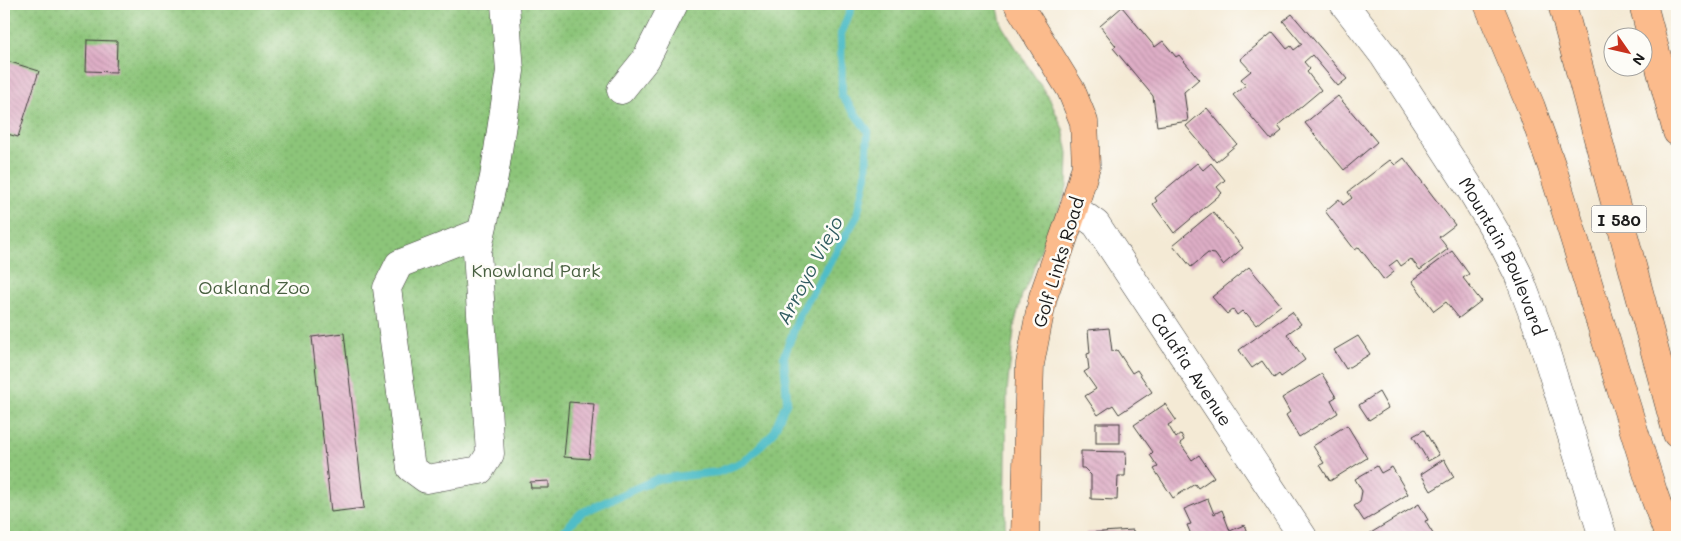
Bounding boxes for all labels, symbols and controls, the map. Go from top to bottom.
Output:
north arrow [1604,28,1654,78]
text: N [1628,50,1650,69]
street label: Mountain Boulevard [1454,172,1552,338]
street label: Golf Links Road [1027,194,1089,330]
road number: I 580 [1592,205,1646,232]
water label: Arroyo Viejo [770,212,848,328]
park label: Knowland Park [471,258,601,282]
park label: Oakland Zoo [198,275,310,299]
street label: Calafia Avenue [1146,307,1238,430]

